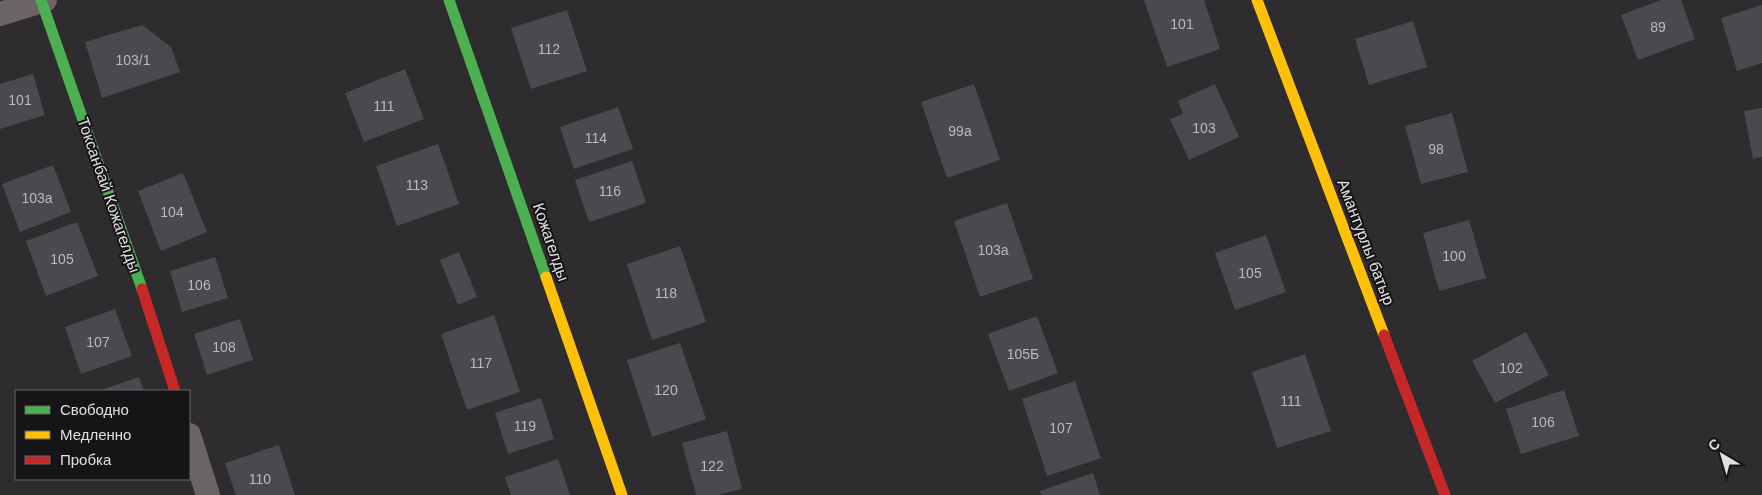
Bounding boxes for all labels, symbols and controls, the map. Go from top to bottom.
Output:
house number: 101 [1170,16,1194,32]
house number: 89 [1650,19,1666,35]
house number: 112 [538,41,560,57]
house number: 103/1 [115,52,151,68]
house number: 101 [8,92,32,108]
house number: 111 [373,98,395,114]
street label: Токсанбай Кожагелды [74,115,144,275]
house number: 103 [1192,120,1216,136]
house number: 99а [948,123,972,139]
house number: 114 [585,130,607,146]
house number: 98 [1428,141,1444,157]
house number: 113 [406,177,428,193]
street label: Амантурлы батыр [1334,177,1398,307]
house number: 116 [599,183,621,199]
house number: 103а [21,190,53,206]
street label: Кожагелды [530,201,572,283]
house number: 104 [160,204,184,220]
house number: 103а [977,242,1009,258]
house number: 100 [1442,248,1466,264]
house number: 105 [50,251,74,267]
house number: 105 [1238,265,1262,281]
house number: 106 [187,277,211,293]
house number: 118 [655,285,677,301]
house number: 107 [86,334,110,350]
house number: 108 [212,339,236,355]
house number: 105Б [1007,346,1039,362]
house number: 117 [470,355,492,371]
house number: 102 [1499,360,1523,376]
house number: 120 [654,382,678,398]
legend [15,390,190,480]
house number: 111 [1280,393,1302,409]
text: Свободно [60,401,129,418]
house number: 106 [1531,414,1555,430]
house number: 119 [514,418,536,434]
house number: 107 [1049,420,1073,436]
text: Медленно [60,426,131,443]
north arrow [1697,430,1747,480]
text: С [1705,435,1723,454]
text: Пробка [60,451,112,468]
house number: 122 [700,458,724,474]
house number: 110 [249,471,271,487]

